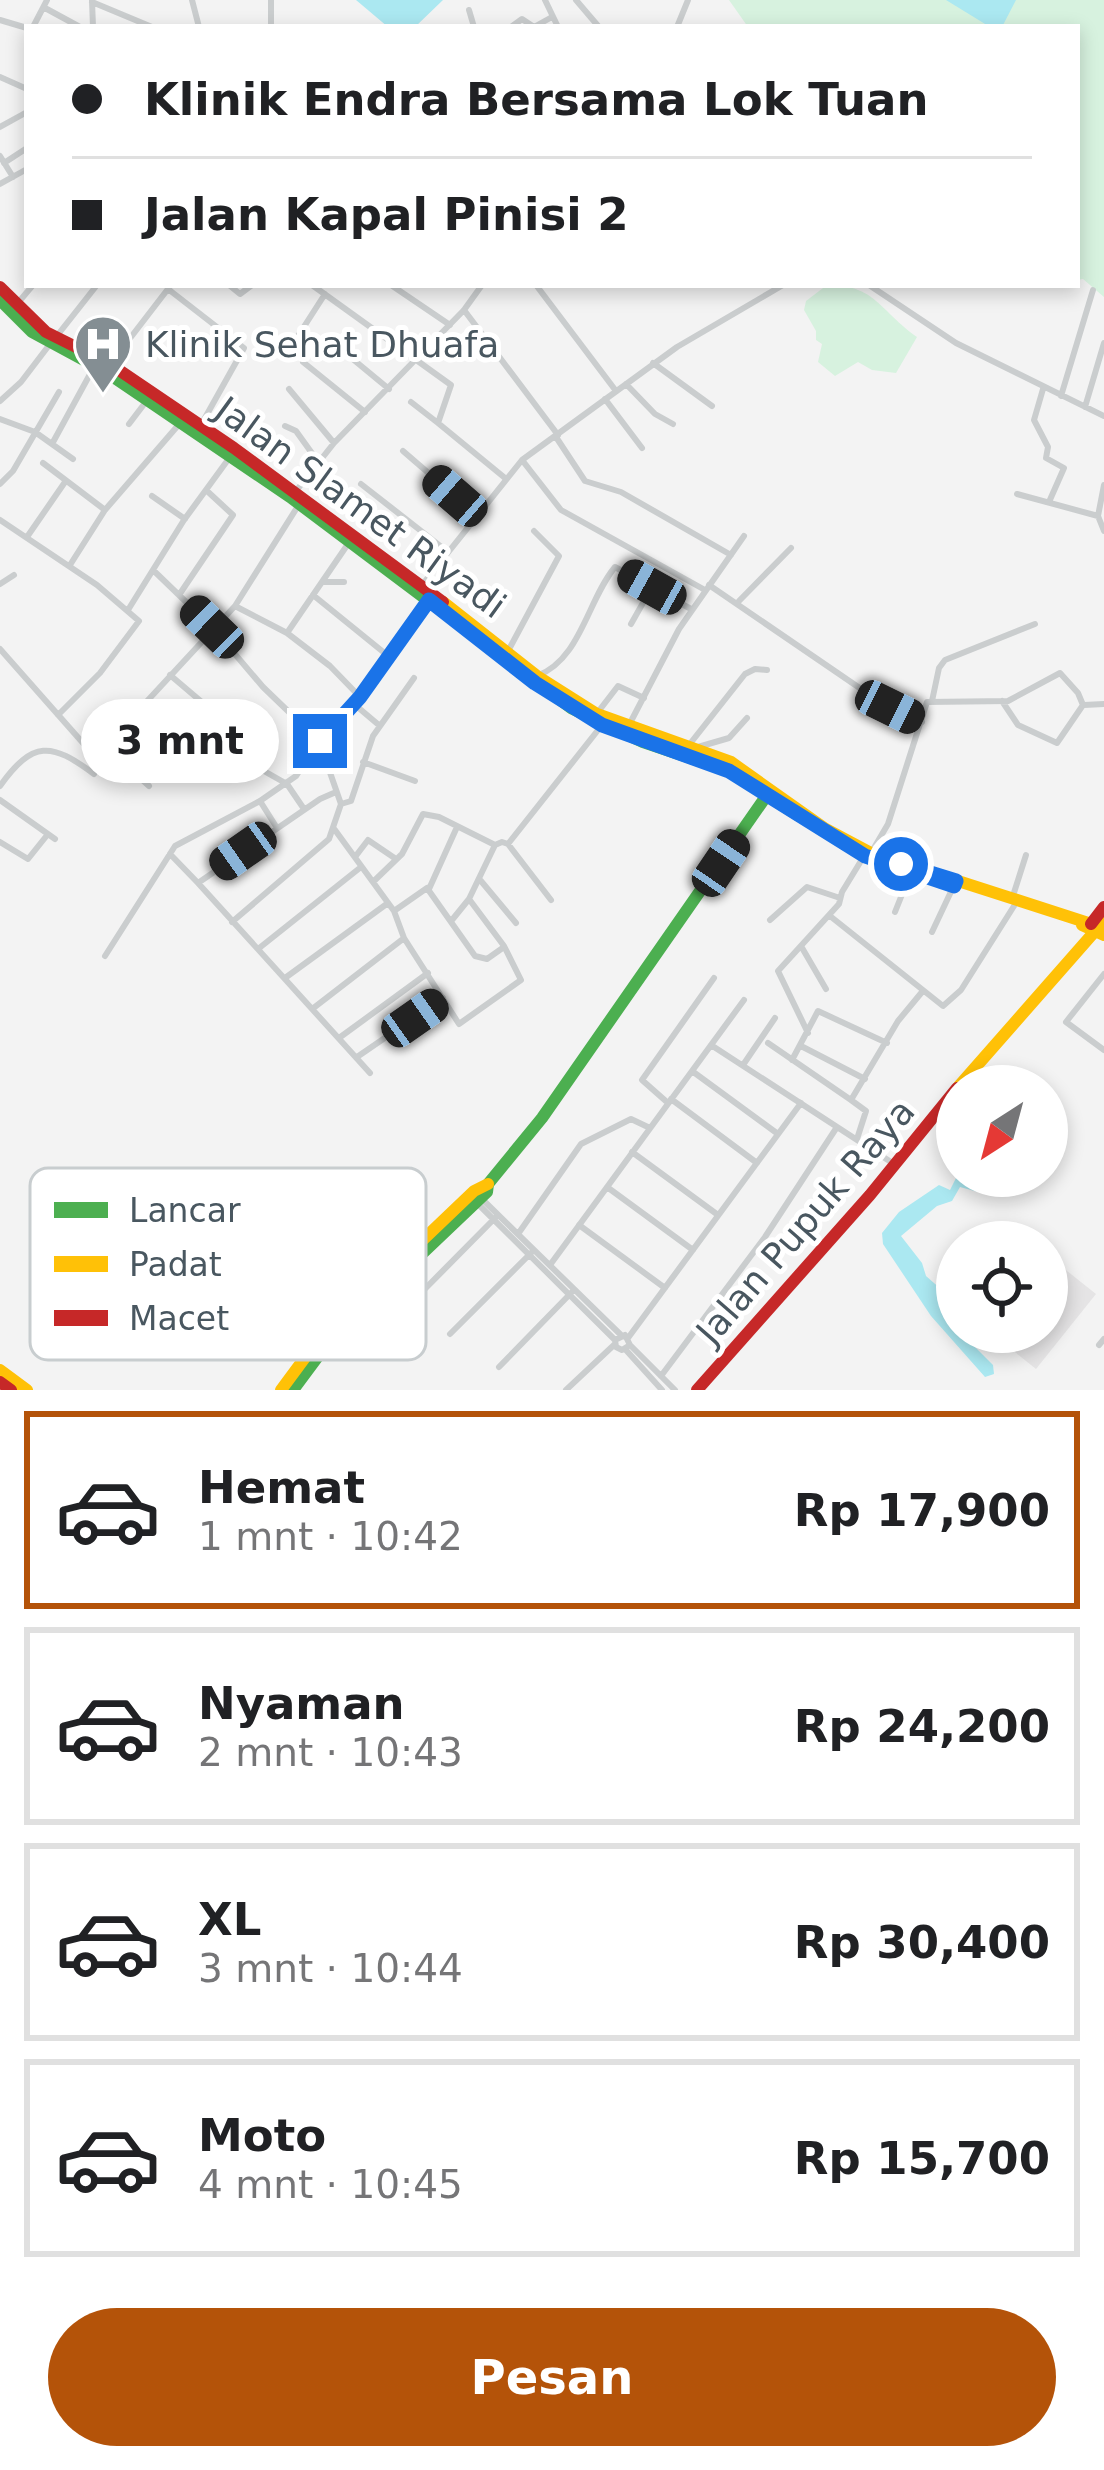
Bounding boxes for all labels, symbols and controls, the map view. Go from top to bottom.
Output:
text: Klinik Endra Bersama Lok Tuan [144,73,928,126]
text: Jalan Kapal Pinisi 2 [144,188,629,241]
hospital icon: Klinik Sehat Dhuafa [72,313,134,395]
place label: Klinik Sehat Dhuafa [145,324,499,365]
street label: Jalan Slamet Riyadi [206,387,513,626]
car [416,459,494,533]
car [612,554,692,620]
car [174,589,250,665]
car [850,675,930,739]
callout: 3 mnt [80,699,278,783]
route end [293,714,347,768]
text: 3 mnt [116,718,244,763]
car [203,816,283,886]
car [686,823,756,903]
route start [874,837,928,891]
car [375,983,455,1053]
north arrow [936,1065,1068,1197]
map controls [936,1065,1068,1353]
street label: Jalan Pupuk Raya [687,1091,923,1353]
legend [30,1168,426,1360]
text: Lancar [129,1191,241,1230]
button: locate [936,1221,1068,1353]
text: Padat [129,1245,222,1284]
text: Macet [129,1299,229,1338]
icon: car [54,1456,162,1564]
text: Hemat [198,1461,365,1514]
text: Rp 17,900 [794,1484,1050,1537]
text: 1 mnt · 10:42 [198,1514,463,1559]
icon: car [54,1672,162,1780]
text: Nyaman [198,1677,405,1730]
text: Rp 24,200 [794,1700,1050,1753]
text: 2 mnt · 10:43 [198,1730,463,1775]
icon: car [54,1888,162,1996]
text: XL [198,1893,261,1946]
text: Rp 30,400 [794,1916,1050,1969]
text: 3 mnt · 10:44 [198,1946,463,1991]
icon: car [54,2104,162,2212]
text: Moto [198,2109,326,2162]
text: Rp 15,700 [794,2132,1050,2185]
text: 4 mnt · 10:45 [198,2162,463,2207]
button: Pesan [48,2308,1056,2446]

